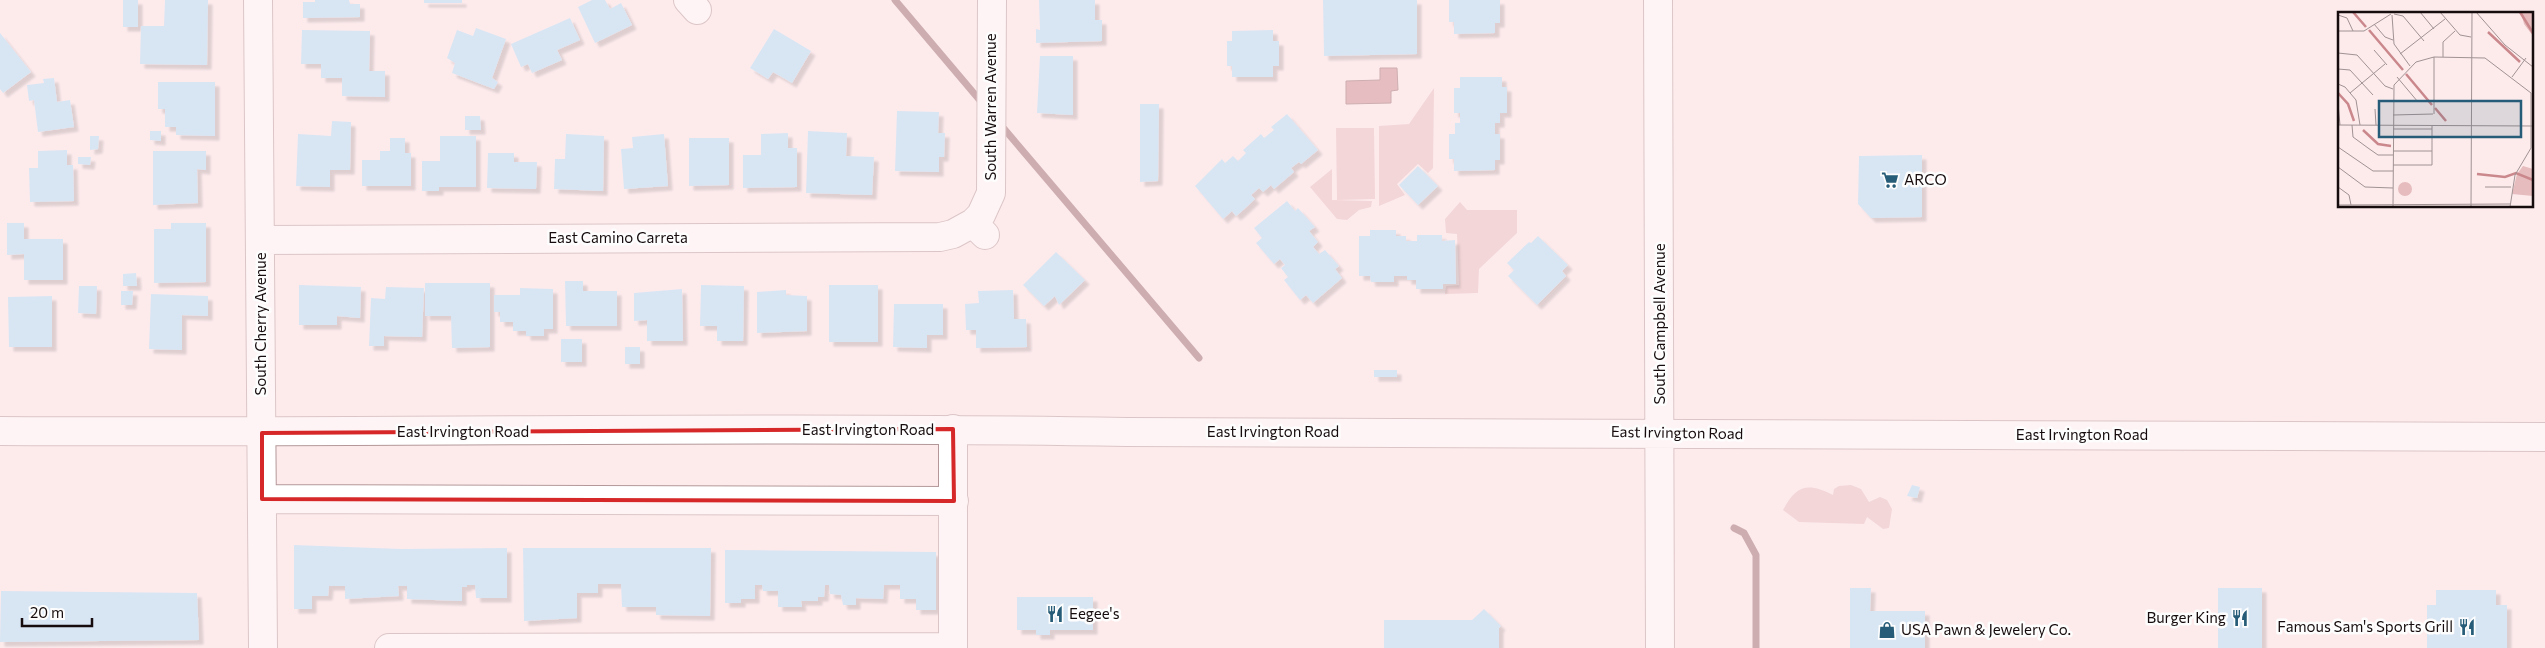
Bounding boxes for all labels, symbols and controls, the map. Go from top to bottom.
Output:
inset map [2338,12,2532,208]
street label: South Warren Avenue [981,33,999,181]
supermarket icon: ARCO [1880,170,1900,190]
place label: ARCO [1904,170,1947,188]
street label: East Camino Carreta [548,228,688,246]
street label: South Campbell Avenue [1650,243,1668,405]
street label: South Cherry Avenue [251,252,269,396]
street label: East Irvington Road [802,420,934,438]
street label: East Irvington Road [397,422,529,440]
street label: East Irvington Road [1207,422,1339,440]
street label: East Irvington Road [1611,422,1743,442]
street label: East Irvington Road [2016,425,2148,443]
scale bar [22,596,92,628]
text: 20 m [30,603,64,621]
restaurant icon: Eegee's [1045,604,1065,624]
place label: Eegee's [1069,604,1120,622]
place label: Burger King [2147,608,2226,626]
restaurant icon: Burger King [2230,608,2250,628]
place label: Famous Sam's Sports Grill [2277,617,2453,635]
restaurant icon: Famous Sam's Sports Grill [2457,617,2477,637]
shop icon: USA Pawn & Jewelery Co. [1877,620,1897,640]
place label: USA Pawn & Jewelery Co. [1901,620,2071,638]

